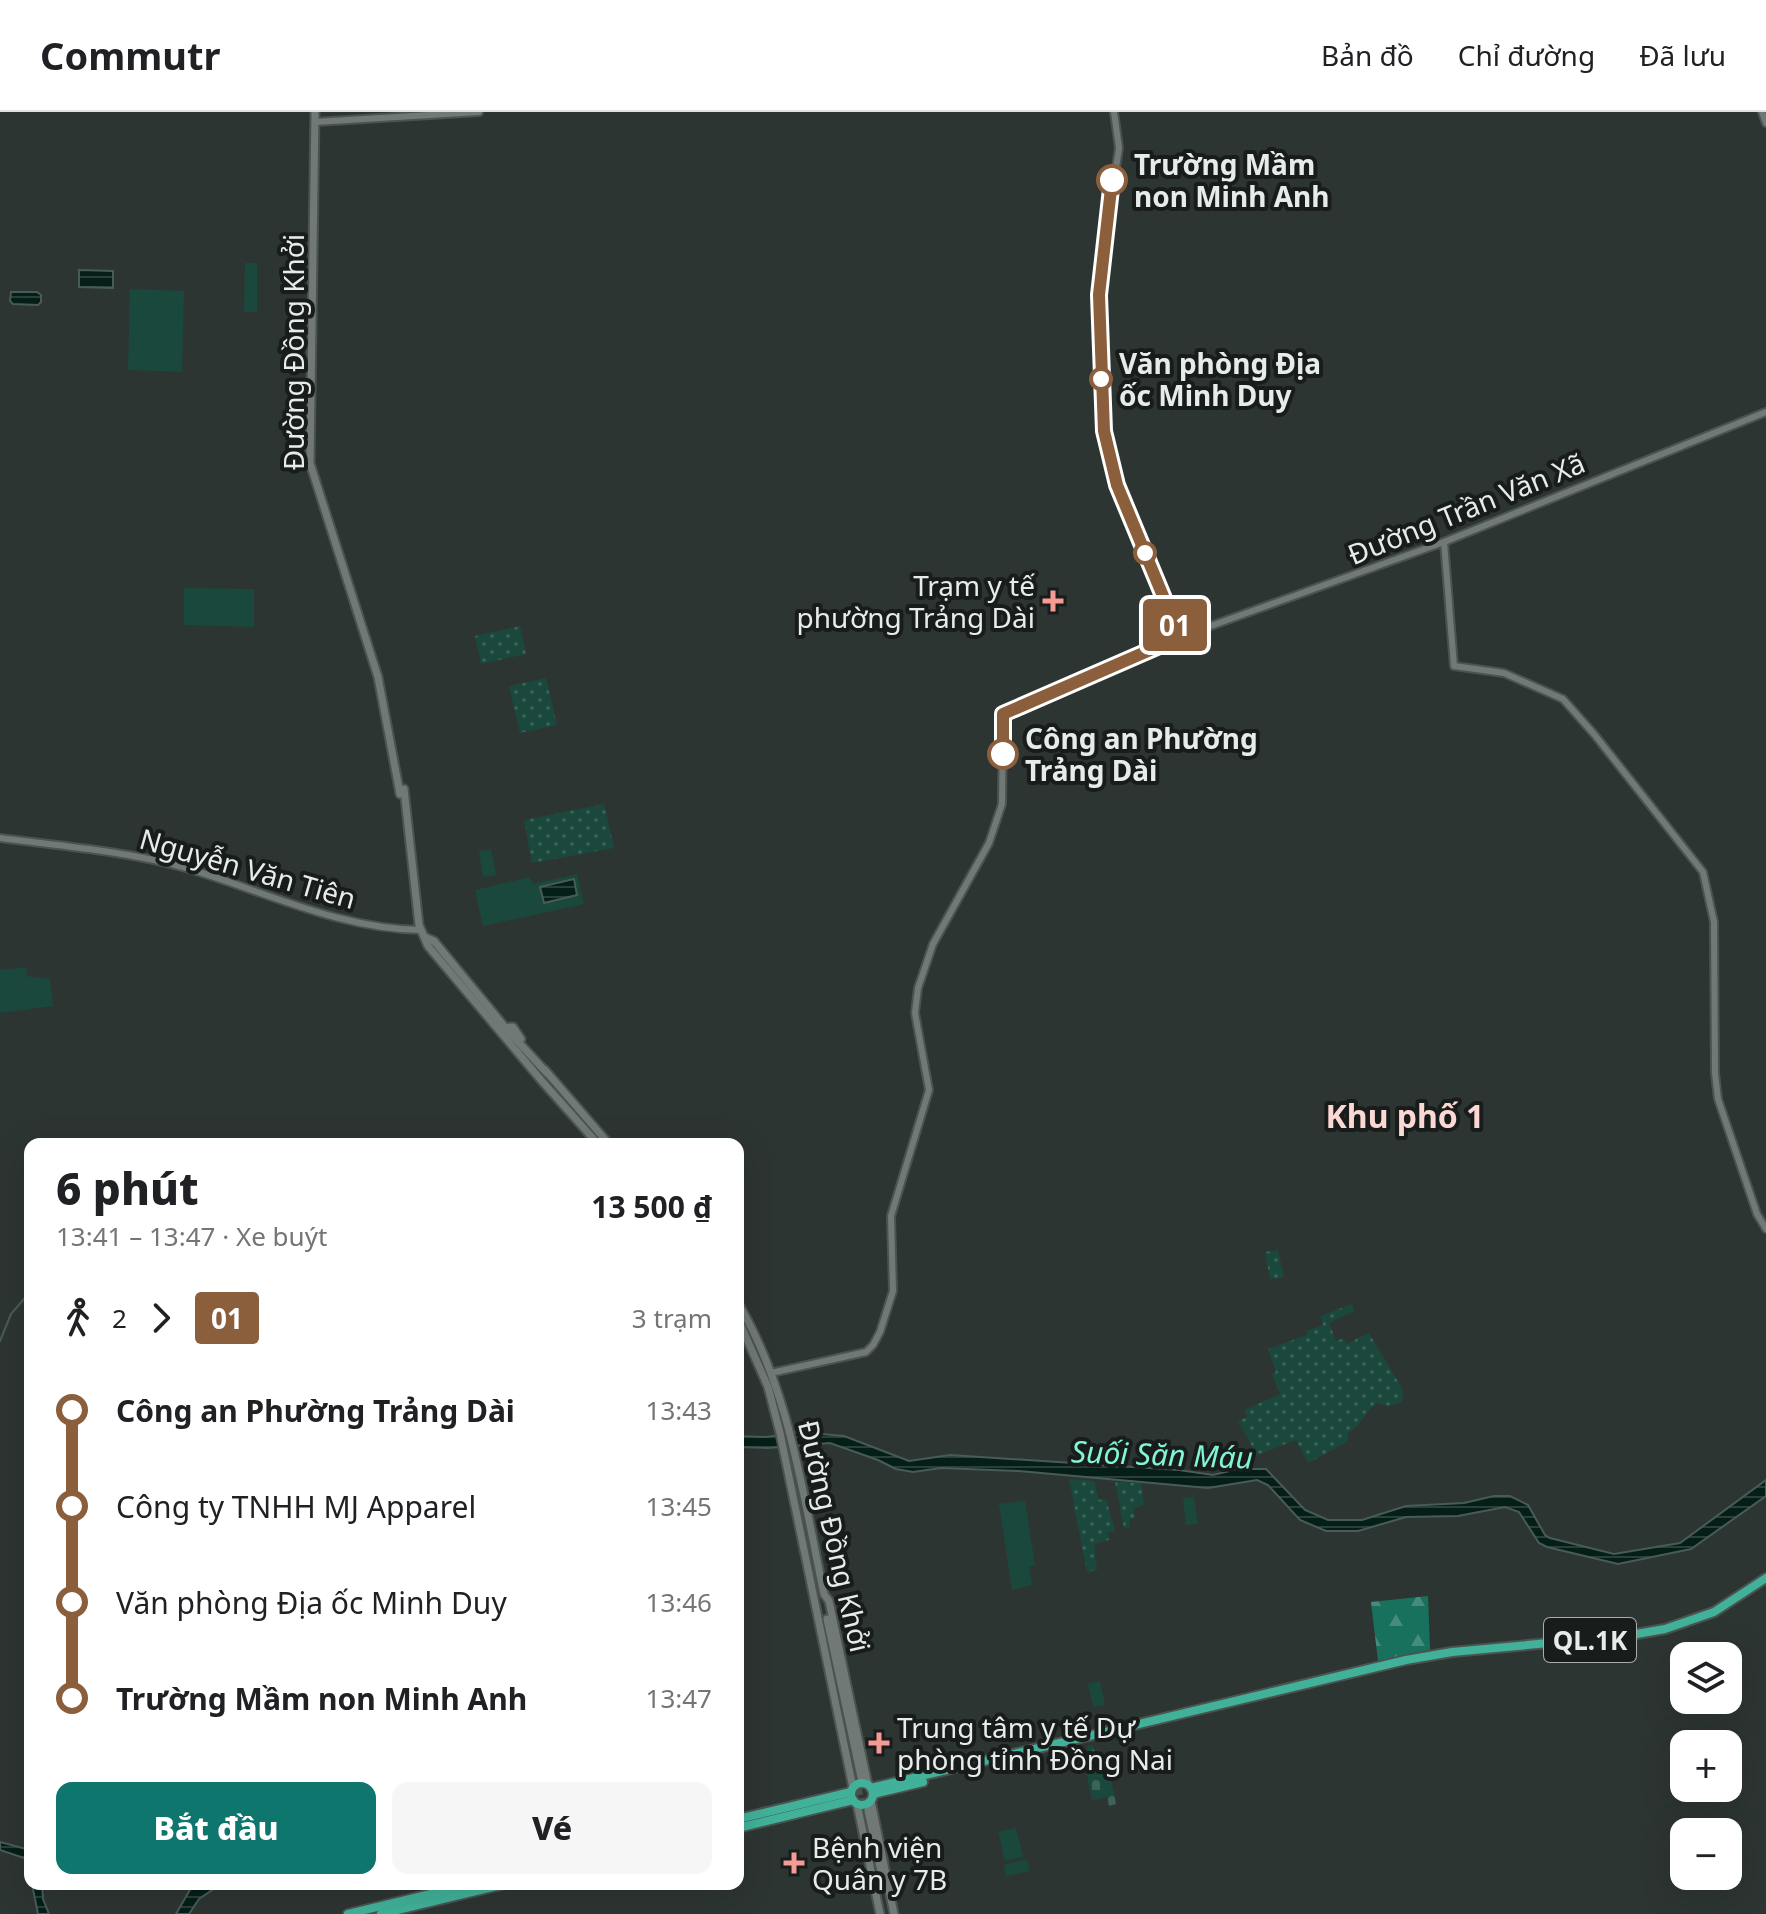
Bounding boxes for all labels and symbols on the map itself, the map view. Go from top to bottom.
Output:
place label: Trường Mầm non Minh Anh [1134,145,1329,215]
marker: Trường Mầm non Minh Anh [1097,165,1127,195]
street label: Đường Đồng Khởi [274,234,312,470]
place label: Văn phòng Địa ốc Minh Duy [1119,344,1321,414]
marker: Văn phòng Địa ốc Minh Duy [1090,368,1112,390]
street label: Đường Trần Văn Xã [1342,443,1590,573]
unlabelled marker [1134,542,1156,564]
place label: Trạm y tế phường Trảng Dài [796,566,1035,636]
marker: Trạm y tế phường Trảng Dài [1042,590,1064,612]
line badge: 01 [1139,599,1211,651]
place label: Công an Phường Trảng Dài [1025,719,1258,789]
marker: Công an Phường Trảng Dài [988,739,1018,769]
street label: Nguyễn Văn Tiên [136,819,360,917]
district label: Khu phố 1 [1326,1094,1484,1137]
street label: Đường Đồng Khởi [790,1416,880,1656]
water label: Suối Săn Máu [1070,1430,1254,1478]
road number: QL.1K [1544,1618,1636,1662]
place label: Trung tâm y tế Dự phòng tỉnh Đồng Nai [897,1708,1173,1778]
marker: Trung tâm y tế Dự phòng tỉnh Đồng Nai [868,1732,890,1754]
place label: Bệnh viện Quân y 7B [812,1828,947,1898]
marker: Bệnh viện Quân y 7B [783,1852,805,1874]

